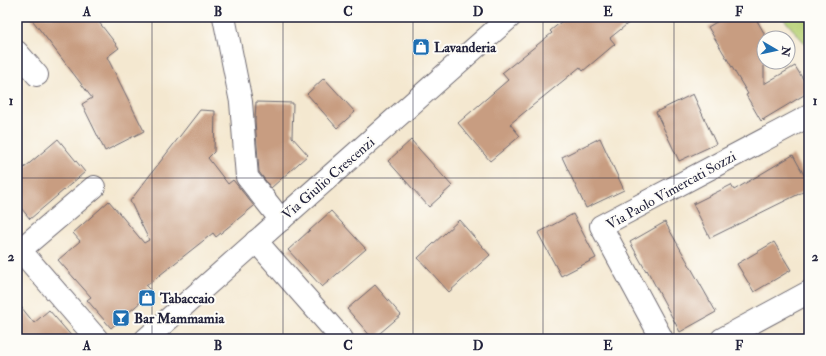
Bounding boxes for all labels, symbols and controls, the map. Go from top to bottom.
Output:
text: A [82,4,92,20]
text: B [214,4,222,20]
text: C [343,4,353,20]
text: D [473,4,484,20]
text: E [603,4,613,20]
text: F [735,4,744,20]
north arrow [756,30,796,70]
shop icon: Lavanderia [411,37,431,57]
place label: Lavanderia [434,39,497,56]
text: N [778,45,793,58]
text: 1 [9,93,14,109]
text: 1 [813,93,818,109]
street label: Via Giulio Crescenzi [279,133,378,223]
street label: Via Paolo Vimercati Sozzi [603,148,739,233]
text: 2 [8,249,15,265]
text: 2 [812,249,819,265]
shop icon: Tabaccaio [137,288,157,308]
place label: Tabaccaio [159,290,215,307]
bar icon: Bar Mammamia [111,308,131,328]
place label: Bar Mammamia [134,310,225,327]
text: A [82,338,92,354]
text: B [214,338,222,354]
text: C [343,338,353,354]
text: D [473,338,484,354]
text: E [603,338,613,354]
text: F [735,338,744,354]

